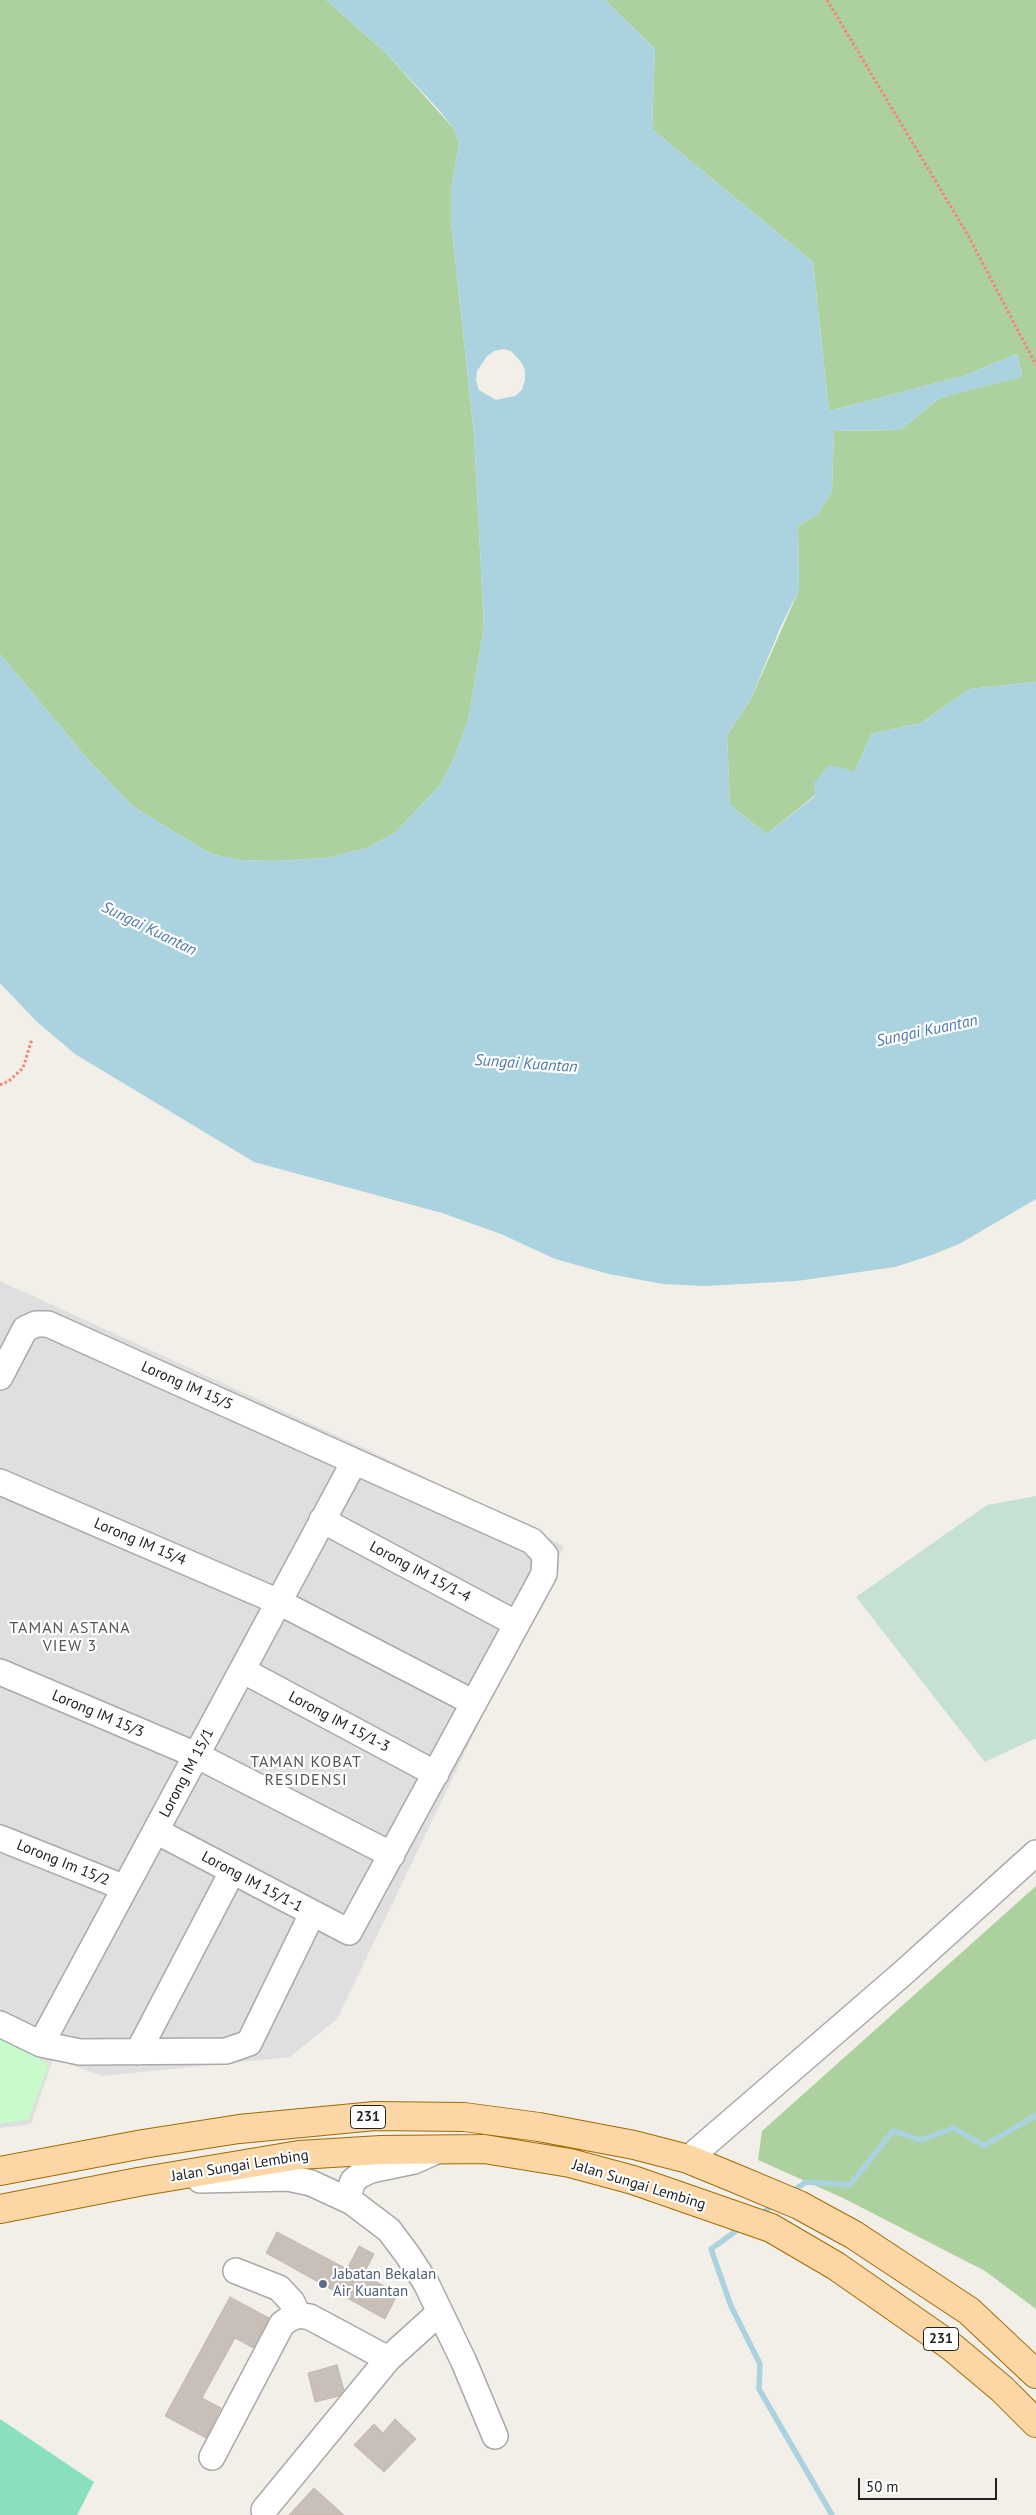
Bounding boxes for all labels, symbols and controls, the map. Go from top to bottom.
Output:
water label: Sungai Kuantan [98,898,200,960]
water label: Sungai Kuantan [875,1011,979,1051]
water label: Sungai Kuantan [474,1051,578,1077]
street label: Lorong IM 15/5 [138,1358,236,1414]
street label: Lorong IM 15/4 [91,1514,189,1570]
street label: Lorong IM 15/1-4 [366,1538,474,1606]
district label: TAMAN ASTANA VIEW 3 [8,1618,132,1656]
street label: Lorong IM 15/3 [49,1686,147,1742]
street label: Lorong IM 15/1-3 [285,1688,393,1756]
street label: Lorong IM 15/1 [156,1725,218,1821]
district label: TAMAN KOBAT RESIDENSI [249,1752,363,1790]
street label: Lorong Im 15/2 [14,1836,112,1890]
street label: Lorong IM 15/1-1 [198,1848,306,1916]
road number: 231 [350,2106,386,2128]
street label: Jalan Sungai Lembing [170,2146,310,2186]
street label: Jalan Sungai Lembing [570,2156,708,2214]
place label: Jabatan Bekalan Air Kuantan [333,2266,436,2301]
marker: Jabatan Bekalan Air Kuantan [317,2278,329,2290]
road number: 231 [924,2328,958,2350]
scale bar [861,2468,1000,2500]
text: 50 m [866,2477,899,2496]

